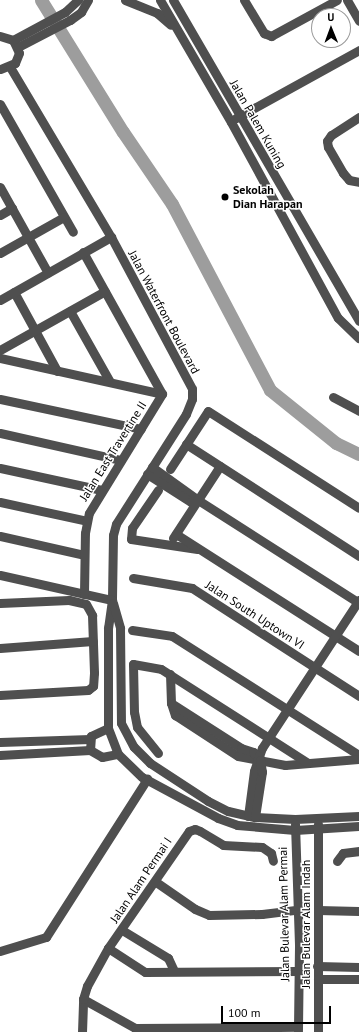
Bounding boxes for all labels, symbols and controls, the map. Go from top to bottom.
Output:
north arrow [311,8,351,48]
text: U [327,10,334,24]
street label: Jalan Palem Kuning [227,77,289,171]
place label: Sekolah Dian Harapan [233,183,302,211]
marker: Sekolah Dian Harapan [220,192,230,202]
street label: Jalan Waterfront Boulevard [125,248,203,376]
street label: Jalan East Travertine II [76,398,150,504]
street label: Jalan South Uptown VI [203,578,307,652]
street label: Jalan Alam Permai I [107,834,175,926]
street label: Jalan Bulevar Alam Permai [276,846,292,982]
street label: Jalan Bulevar Alam Indah [299,860,313,988]
scale bar [223,998,333,1024]
text: 100 m [228,1005,261,1020]

